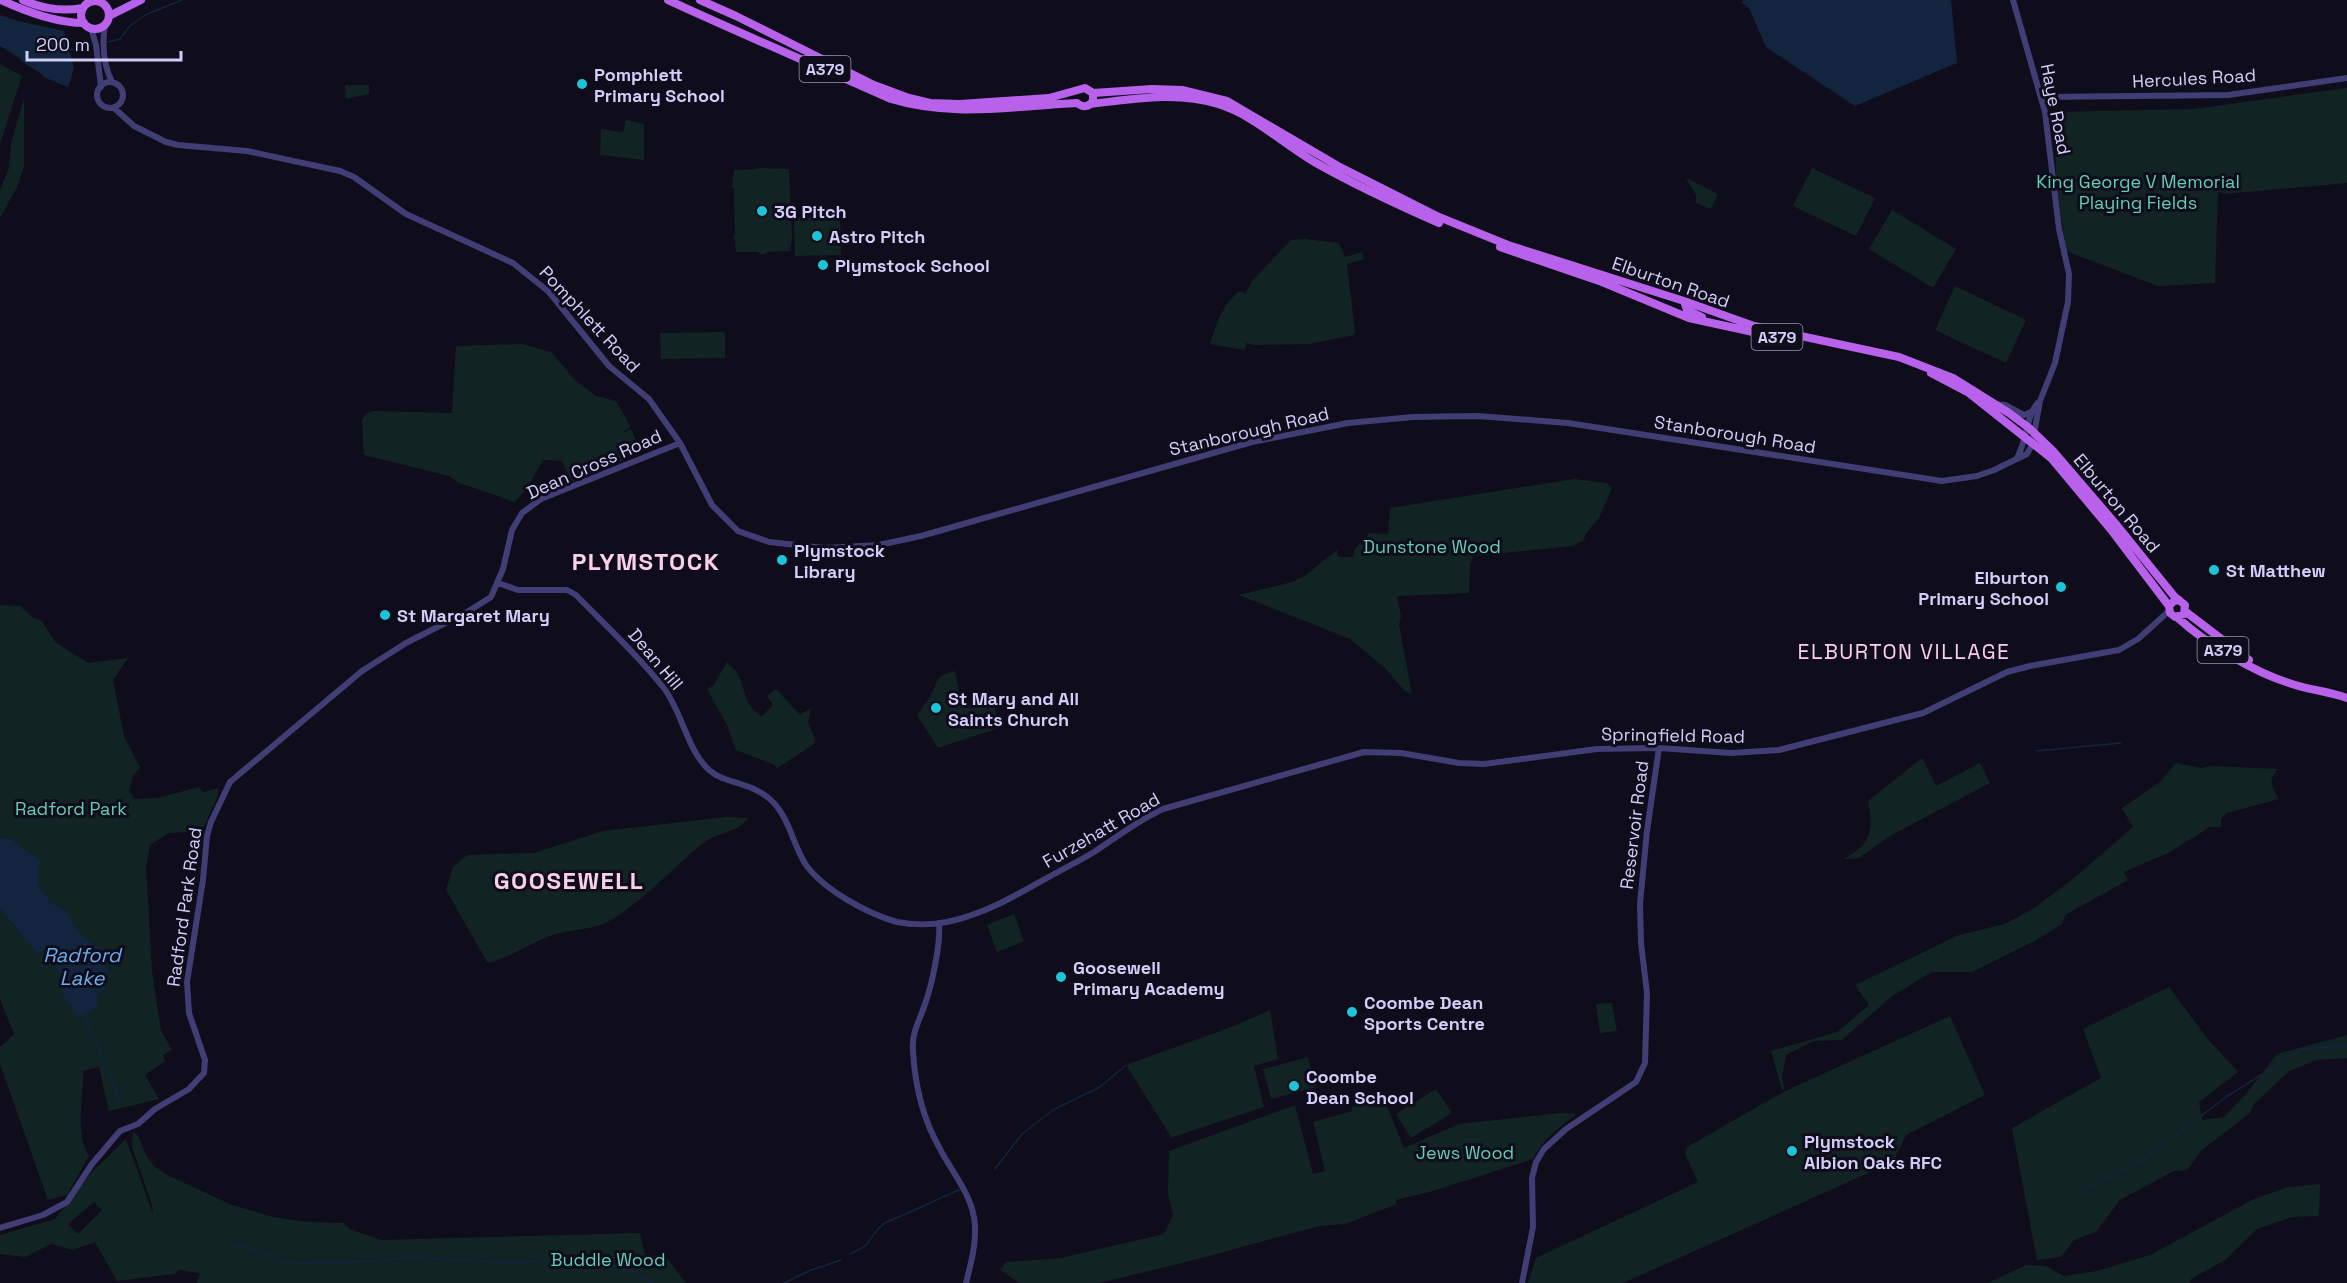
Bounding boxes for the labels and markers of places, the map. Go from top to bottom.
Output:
place label: Pomphlett Primary School [594,63,725,107]
marker: Pomphlett Primary School [575,77,589,91]
place label: 3G Pitch [774,200,847,223]
marker: 3G Pitch [755,204,769,218]
place label: Astro Pitch [829,225,925,248]
marker: Astro Pitch [810,229,824,243]
place label: Plymstock School [835,254,990,277]
marker: Plymstock School [816,258,830,272]
place label: Plymstock Library [794,539,885,583]
marker: Plymstock Library [775,553,789,567]
place label: St Matthew [2226,559,2326,582]
marker: St Matthew [2207,563,2221,577]
place label: Elburton Primary School [1918,566,2049,610]
marker: Elburton Primary School [2054,580,2068,594]
place label: St Margaret Mary [397,604,550,627]
marker: St Margaret Mary [378,608,392,622]
place label: St Mary and All Saints Church [948,687,1079,731]
marker: St Mary and All Saints Church [929,701,943,715]
place label: Goosewell Primary Academy [1073,956,1225,1000]
marker: Goosewell Primary Academy [1054,970,1068,984]
place label: Coombe Dean Sports Centre [1364,991,1485,1035]
marker: Coombe Dean Sports Centre [1345,1005,1359,1019]
place label: Coombe Dean School [1306,1065,1414,1109]
marker: Coombe Dean School [1287,1079,1301,1093]
place label: Plymstock Albion Oaks RFC [1804,1130,1942,1174]
marker: Plymstock Albion Oaks RFC [1785,1144,1799,1158]

